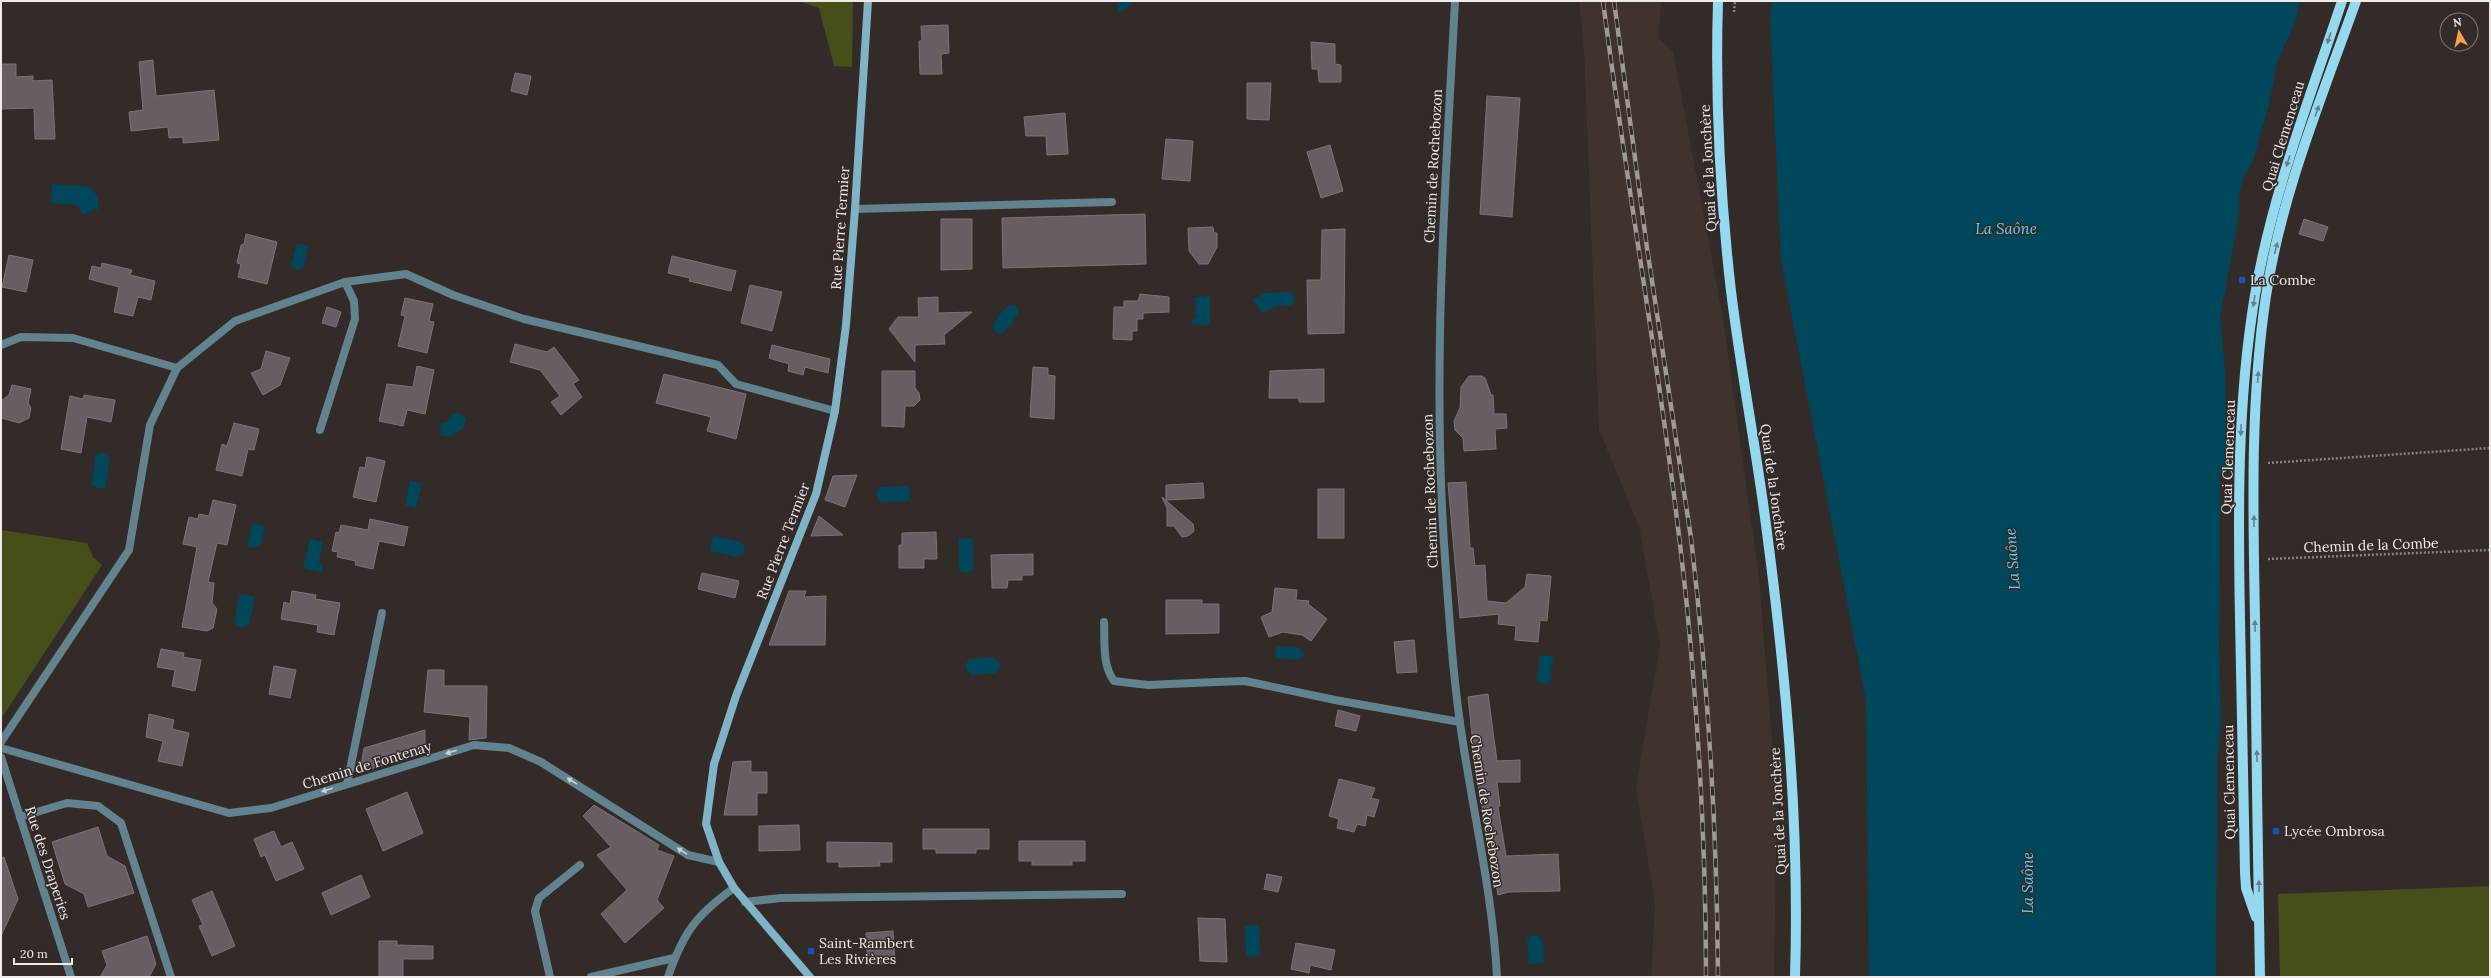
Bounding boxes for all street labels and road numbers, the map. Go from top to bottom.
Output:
street label: Quai Clemenceau [2258,79,2308,193]
street label: Chemin de Rochebozon [1420,88,1446,244]
street label: Quai de la Jonchère [1696,103,1720,232]
street label: Rue Pierre Termier [827,166,853,290]
street label: Quai Clemenceau [2217,399,2239,515]
street label: Chemin de Rochebozon [1418,413,1442,568]
street label: Quai de la Jonchère [1756,423,1792,552]
street label: Rue Pierre Termier [752,480,814,602]
street label: Chemin de la Combe [2303,534,2439,556]
street label: Quai Clemenceau [2219,725,2239,839]
street label: Chemin de Rochebozon [1466,733,1508,889]
street label: Chemin de Fontenay [300,737,434,793]
street label: Quai de la Jonchère [1766,746,1790,875]
street label: Rue des Draperies [21,804,75,922]

